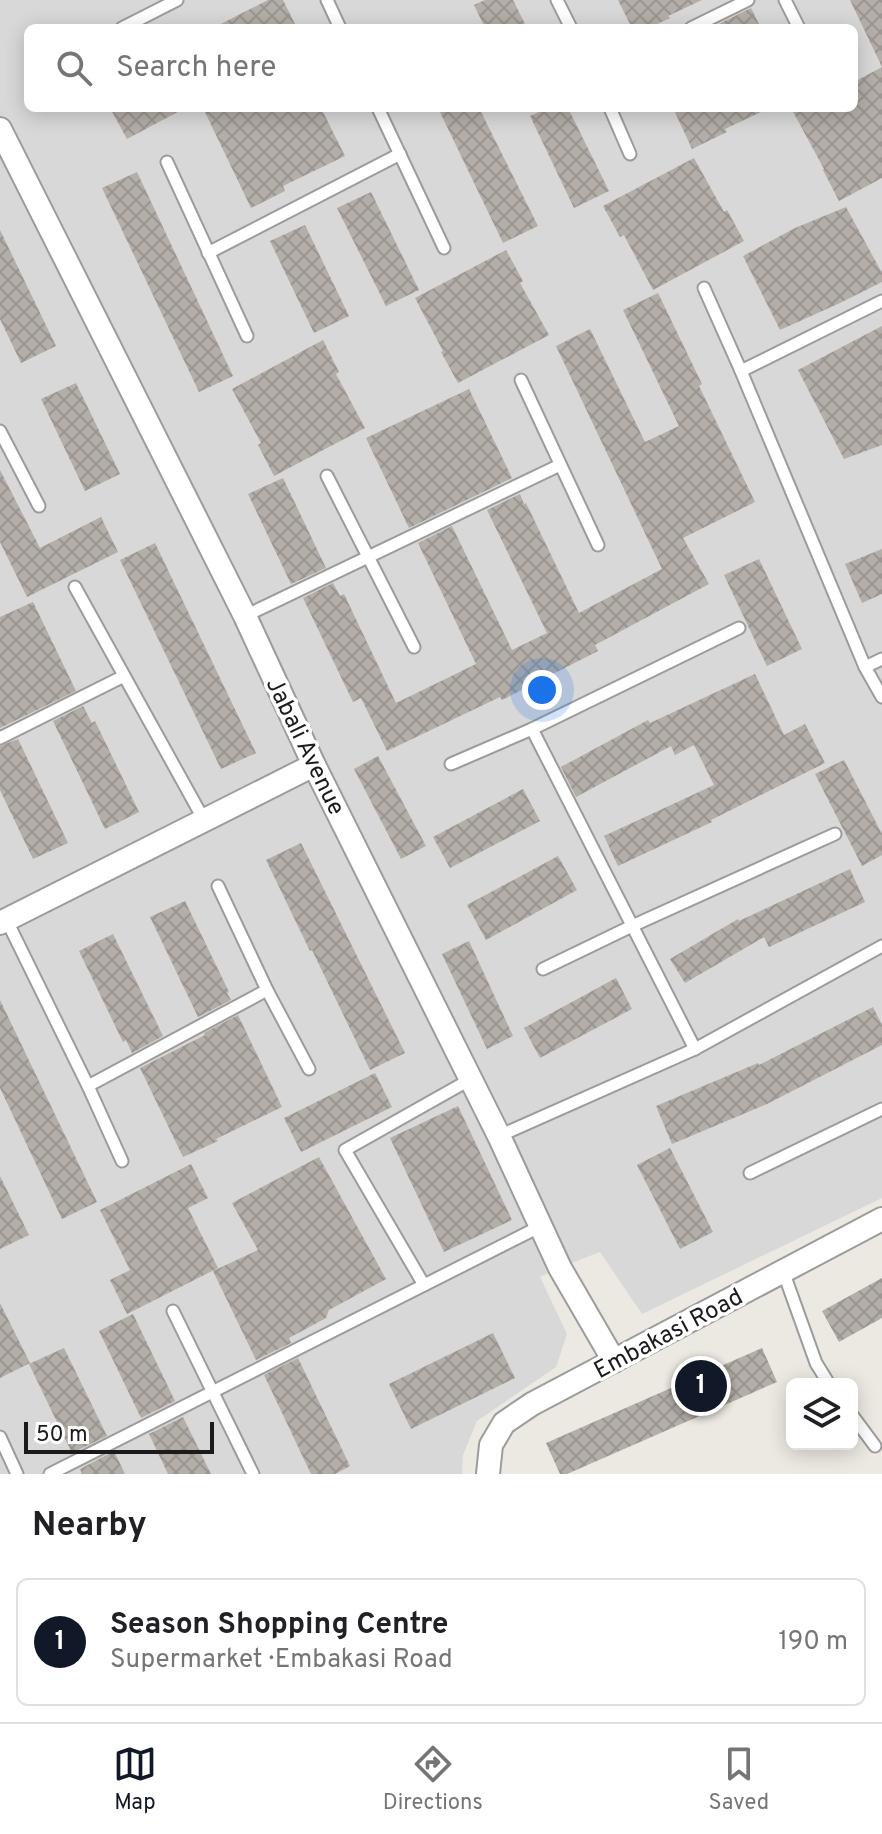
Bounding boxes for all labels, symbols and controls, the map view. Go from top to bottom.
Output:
search box [24,24,858,112]
icon: search [52,46,96,90]
text: Search here [116,50,276,87]
your location [522,670,562,710]
street label: Jabali Avenue [258,673,350,821]
street label: Embakasi Road [589,1283,749,1387]
pin: 1 [675,1356,727,1416]
map controls [786,1378,858,1450]
button: layers [786,1378,858,1450]
scale bar [24,1418,214,1454]
text: 50 m [36,1422,88,1449]
text: Nearby [32,1505,147,1548]
text: Season Shopping Centre [110,1607,448,1644]
text: 1 [55,1626,65,1659]
text: 190 m [778,1626,848,1659]
text: Supermarket · Embakasi Road [110,1644,453,1677]
tab: Map [113,1742,157,1817]
tab: Directions [383,1742,483,1817]
tab: Saved [709,1742,769,1817]

